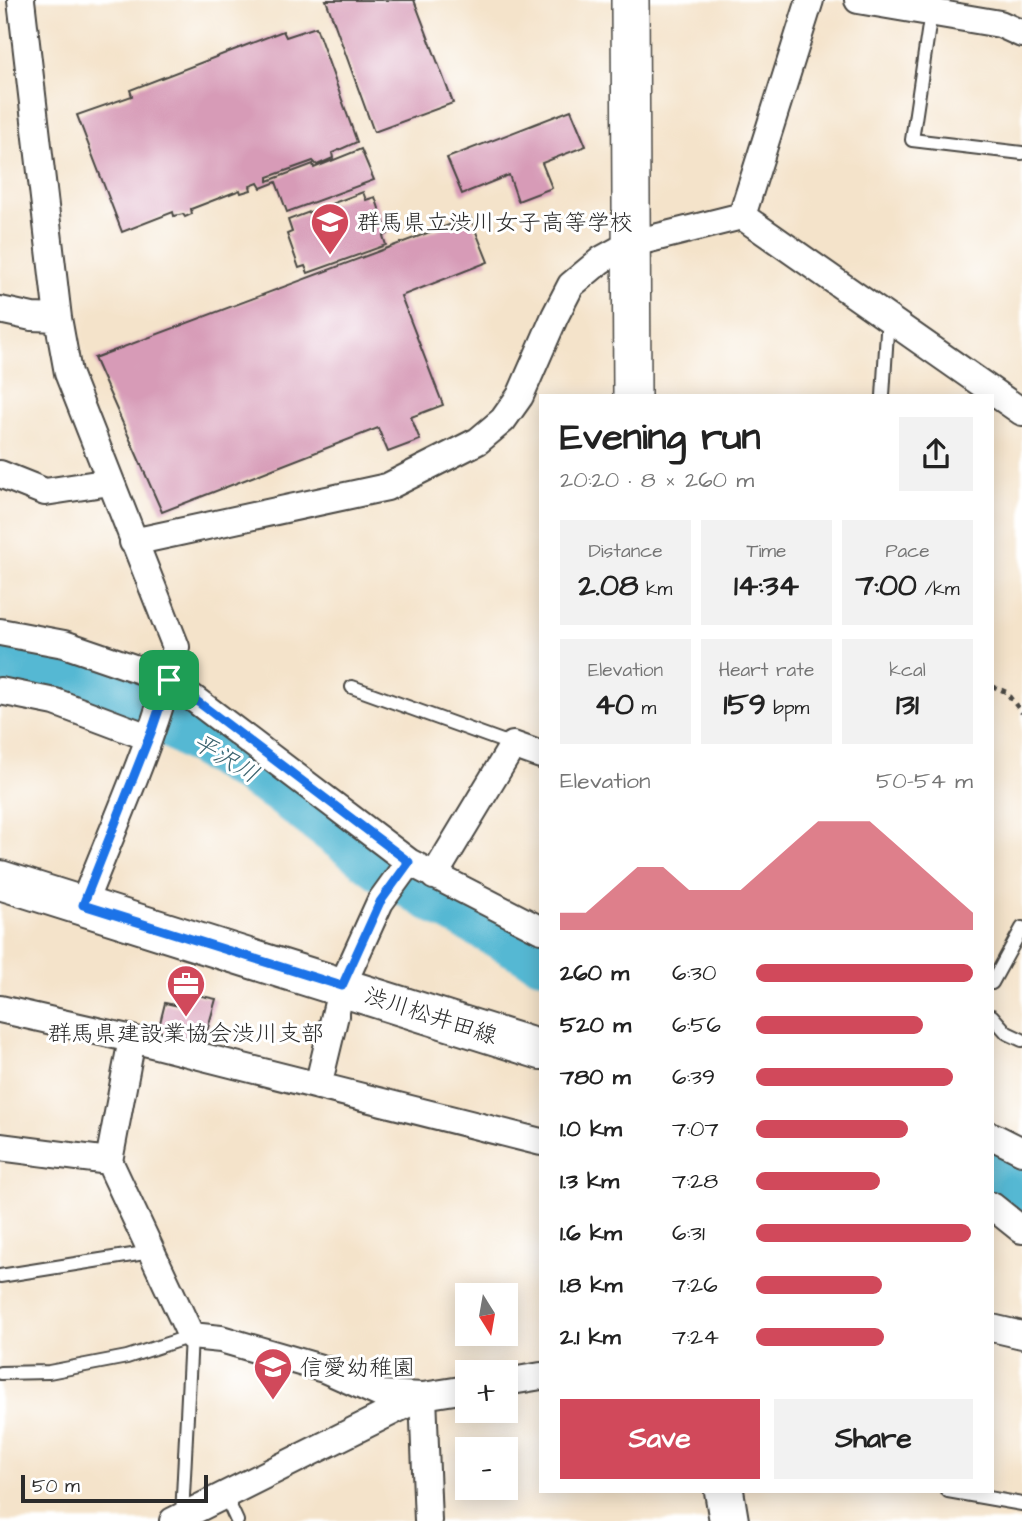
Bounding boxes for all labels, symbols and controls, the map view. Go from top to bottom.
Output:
school or university icon: 群馬県立渋川女子高等学校 [309,201,351,256]
place label: 群馬県立渋川女子高等学校 [357,207,633,239]
text: Evening run [560,412,761,464]
button: share [899,417,973,491]
text: 20:20 · 8 × 260 m [560,464,754,496]
text: Distance [589,538,662,565]
text: Time [747,538,786,565]
text: Pace [885,538,930,565]
text: 2.08 [579,565,638,607]
text: 14:34 [734,565,799,607]
text: 7:00 [855,565,917,607]
text: km [638,576,672,603]
text: /km [917,576,960,603]
pin [139,650,199,710]
text: Elevation [588,657,663,684]
text: Heart rate [719,657,814,684]
text: kcal [889,657,926,684]
icon: arrive [150,661,188,699]
text: 40 [595,684,634,726]
text: 159 [724,684,766,726]
text: 131 [896,684,919,726]
text: m [634,695,656,722]
text: bpm [766,695,809,722]
water label: 平沢川 [186,726,265,792]
text: Elevation [560,765,651,797]
text: 50–54 m [876,765,973,797]
text: 260 m [560,957,629,989]
text: 6:30 [672,957,716,989]
office icon: 群馬県建設業協会渋川支部 [165,963,207,1018]
street label: 渋川松井田線 [360,979,501,1052]
text: 520 m [560,1009,631,1041]
text: 6:56 [672,1009,721,1041]
place label: 群馬県建設業協会渋川支部 [48,1018,324,1050]
text: 780 m [560,1061,631,1093]
text: 6:39 [672,1061,715,1093]
text: 1.0 km [560,1113,622,1145]
text: 7:07 [672,1113,719,1145]
text: 1.3 km [560,1165,619,1197]
text: 7:28 [672,1165,718,1197]
text: 1.6 km [560,1217,622,1249]
text: 6:31 [672,1217,705,1249]
text: 1.8 km [560,1269,622,1301]
text: 7:26 [672,1269,718,1301]
north arrow [455,1283,518,1346]
map controls [455,1283,518,1500]
text: 2.1 km [560,1321,621,1353]
text: 7:24 [672,1321,719,1353]
school or university icon: 信愛幼稚園 [252,1346,294,1401]
place label: 信愛幼稚園 [300,1352,415,1384]
button: + [455,1360,518,1423]
button: Save [560,1399,760,1479]
button: Share [774,1399,973,1479]
button: − [455,1437,518,1500]
scale bar [21,1472,208,1504]
text: 50 m [32,1473,80,1500]

